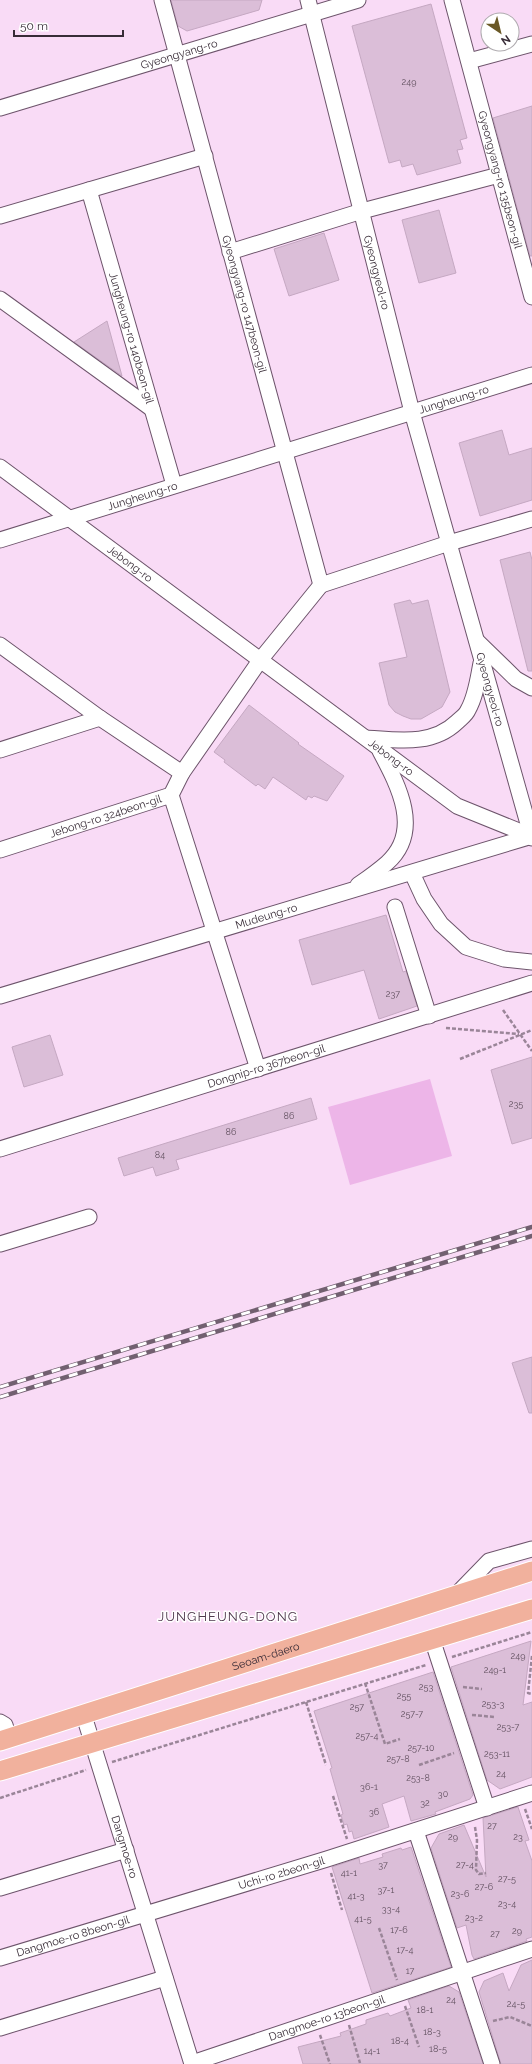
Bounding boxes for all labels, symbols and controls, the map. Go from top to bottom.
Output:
scale bar [14,12,123,38]
north arrow [480,12,520,52]
text: 50 m [20,19,48,33]
text: N [498,32,513,48]
street label: Gyeongyang-ro [139,36,220,72]
house number: 249 [402,77,416,87]
street label: Gyeongyang-ro 135beon-gil [476,109,525,250]
street label: Gyeongyang-ro 147beon-gil [220,234,270,374]
street label: Gyeongyeol-ro [361,234,393,311]
street label: Jungheung-ro 140beon-gil [107,271,157,405]
street label: Jungheung-ro [417,382,491,416]
street label: Jungheung-ro [106,479,179,513]
street label: Jebong-ro [105,542,156,585]
street label: Gyeongyeol-ro [474,651,507,728]
street label: Jebong-ro [366,736,417,778]
street label: Jebong-ro 324beon-gil [48,792,163,840]
street label: Mudeung-ro [234,900,299,931]
house number: 237 [386,989,400,999]
street label: Dongnip-ro 367beon-gil [206,1041,327,1090]
house number: 235 [509,1099,523,1109]
house number: 86 [284,1111,295,1121]
house number: 86 [226,1127,237,1137]
house number: 84 [155,1150,165,1160]
district label: JUNGHEUNG-DONG [158,1609,298,1624]
street label: Seoam-daero [230,1639,302,1673]
house number: 249 [511,1651,525,1661]
house number: 249-1 [484,1665,506,1675]
house number: 253 [419,1682,433,1692]
house number: 255 [397,1691,411,1701]
house number: 253-3 [482,1699,505,1709]
house number: 257 [350,1702,364,1712]
house number: 257-7 [401,1709,423,1719]
house number: 253-7 [497,1722,520,1732]
house number: 257-4 [356,1731,378,1741]
house number: 257-10 [407,1743,435,1753]
house number: 253-11 [484,1749,510,1759]
house number: 257-8 [386,1754,410,1764]
house number: 24 [496,1769,506,1779]
house number: 253-8 [406,1773,430,1783]
house number: 36-1 [360,1782,378,1792]
house number: 30 [438,1789,449,1799]
house number: 32 [420,1798,430,1808]
house number: 36 [369,1807,380,1817]
street label: Dangmoe-ro [109,1814,141,1880]
house number: 27 [487,1821,497,1831]
house number: 29 [448,1832,458,1842]
house number: 23 [513,1832,523,1842]
street label: Uchi-ro 2beon-gil [237,1854,326,1892]
house number: 37 [378,1860,388,1870]
house number: 27-4 [456,1860,474,1870]
house number: 41-1 [341,1868,357,1878]
house number: 27-5 [498,1874,516,1884]
house number: 27-6 [475,1882,494,1892]
house number: 37-1 [378,1885,395,1895]
house number: 23-6 [451,1889,470,1899]
house number: 41-3 [348,1891,365,1901]
house number: 23-4 [498,1899,516,1909]
house number: 33-4 [382,1904,400,1914]
street label: Dangmoe-ro 8beon-gil [15,1913,131,1959]
house number: 23-2 [465,1913,483,1923]
house number: 41-5 [354,1914,372,1924]
house number: 17-6 [390,1925,408,1935]
house number: 29 [512,1926,522,1936]
house number: 27 [490,1929,500,1939]
house number: 17-4 [396,1945,414,1955]
house number: 17 [406,1966,414,1976]
street label: Dangmoe-ro 13beon-gil [267,1992,386,2043]
house number: 24 [446,1995,456,2005]
house number: 24-5 [507,1999,525,2009]
house number: 18-1 [417,2005,434,2015]
house number: 18-3 [423,2027,441,2037]
house number: 18-4 [391,2036,409,2046]
house number: 18-5 [429,2044,447,2054]
house number: 14-1 [364,2046,380,2056]

